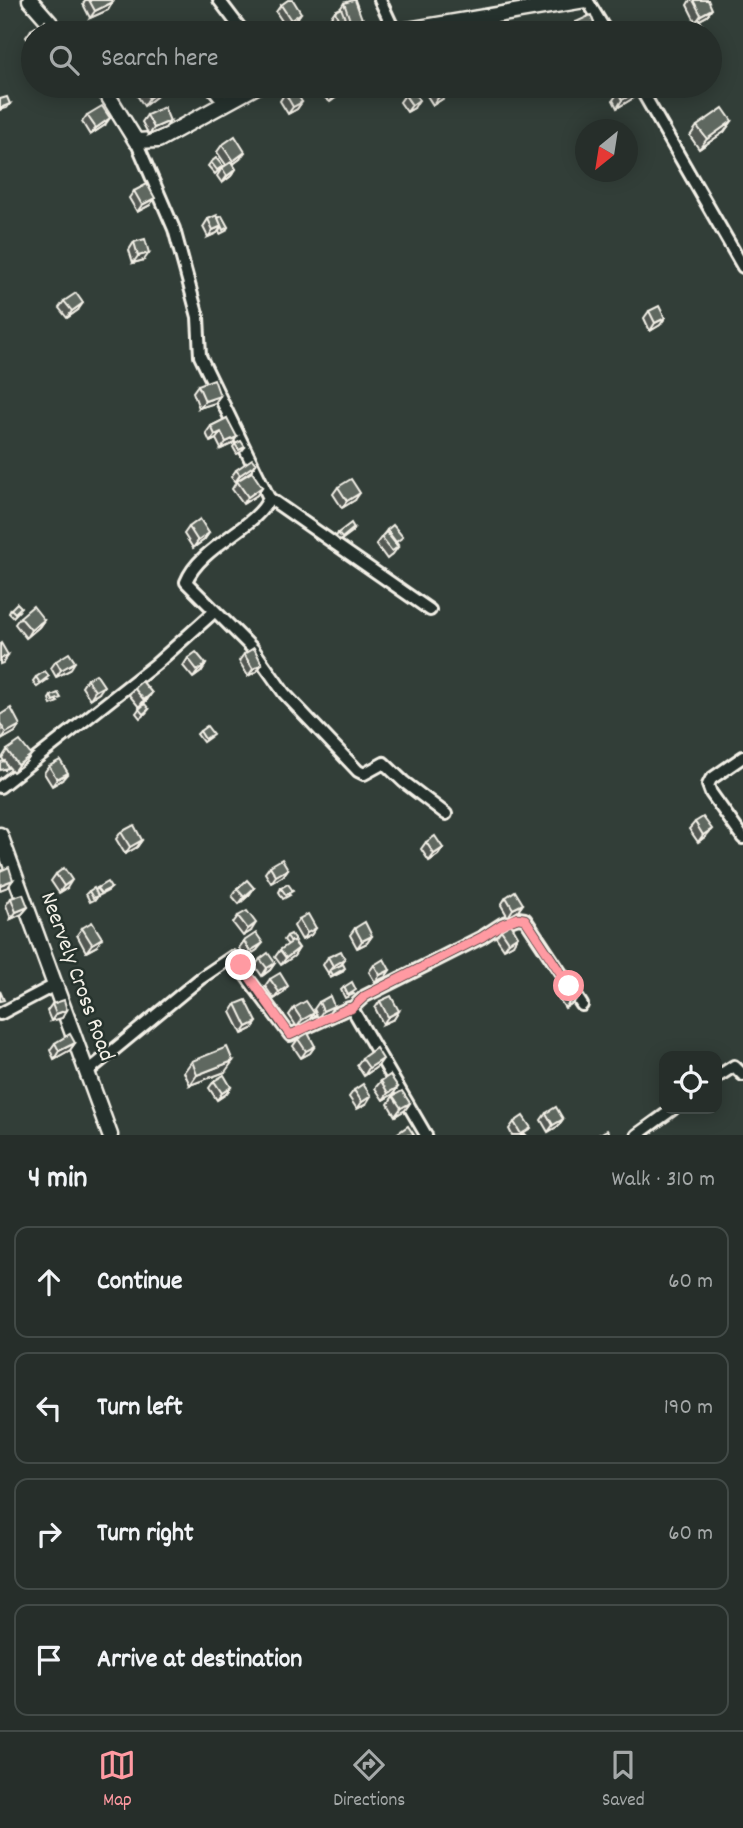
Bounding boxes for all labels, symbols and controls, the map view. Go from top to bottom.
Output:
search box [21,21,722,98]
icon: search [45,41,83,79]
text: Search here [101,41,219,78]
north arrow [575,119,638,182]
street label: Neervely Cross Road [30,888,122,1066]
route end [225,949,256,980]
route start [553,970,584,1001]
map controls [659,1051,722,1114]
button: locate [659,1051,722,1114]
text: 4 min [28,1159,87,1202]
text: Walk · 310 m [611,1164,715,1197]
icon: ahead [30,1263,68,1301]
text: Continue [97,1264,182,1301]
text: 60 m [668,1266,713,1299]
icon: left [30,1389,68,1427]
text: Turn left [97,1390,183,1427]
text: 190 m [664,1392,713,1425]
icon: right [30,1515,68,1553]
text: Turn right [97,1516,194,1553]
text: 60 m [668,1518,713,1551]
icon: arrive [30,1641,68,1679]
text: Arrive at destination [97,1642,302,1679]
tab: Map [98,1746,136,1815]
tab: Directions [333,1746,405,1815]
tab: Saved [602,1746,645,1815]

